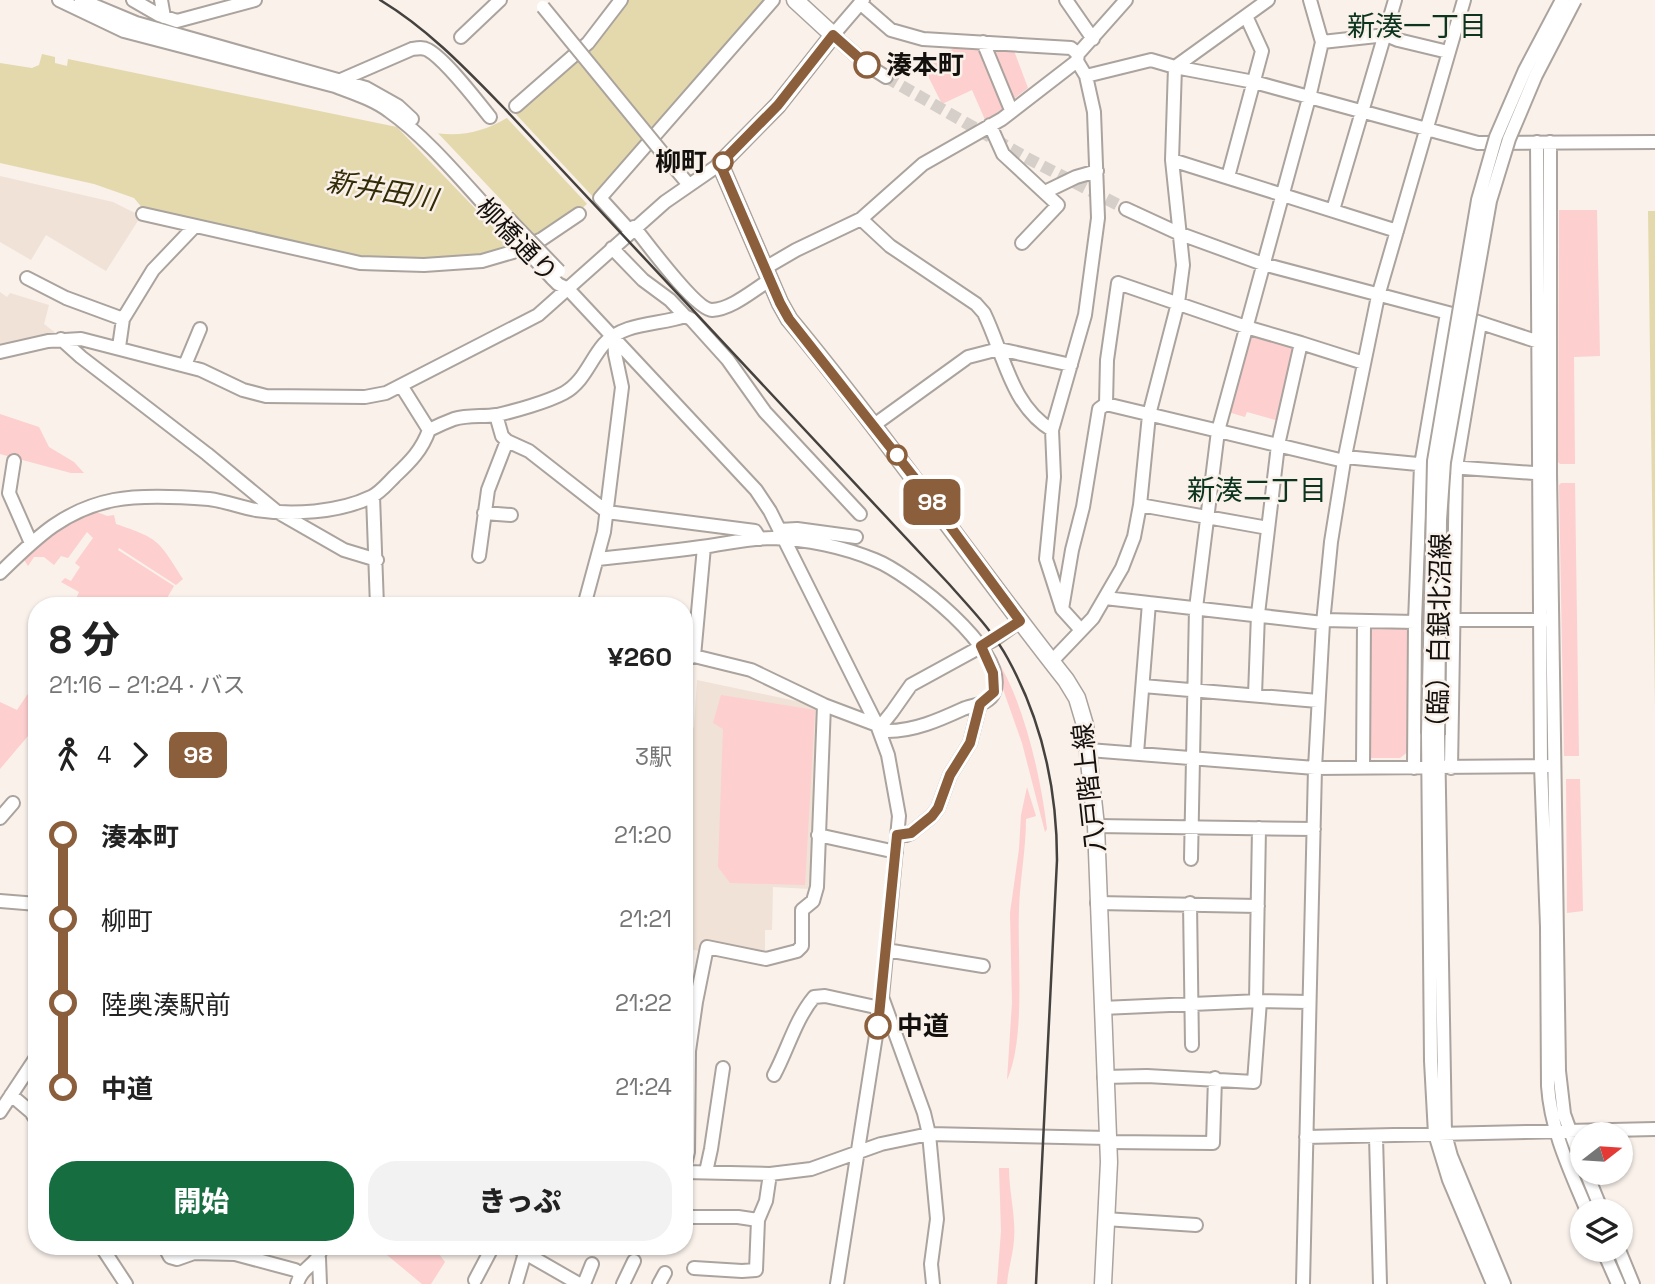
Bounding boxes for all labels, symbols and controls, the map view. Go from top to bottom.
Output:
district label: 新湊一丁目 [1347,8,1487,44]
place label: 湊本町 [886,48,964,82]
marker: 湊本町 [854,52,880,78]
place label: 柳町 [655,145,707,179]
marker: 柳町 [713,152,733,172]
water label: 新井田川 [324,163,443,218]
street label: 柳橋通り [469,191,565,289]
unlabelled marker [887,445,907,465]
district label: 新湊二丁目 [1187,472,1327,508]
line badge: 98 [900,479,964,525]
text: 98 [917,486,947,517]
street label: （臨）白銀北沼線 [1420,533,1458,741]
text: 8 分 [49,616,119,664]
text: ¥260 [608,640,672,674]
text: 21:16 – 21:24 · バス [49,670,245,700]
street label: 八戸階上線 [1065,722,1113,854]
icon: walk [49,736,87,774]
icon: forward [121,736,159,774]
text: 98 [183,739,213,770]
text: 4 [97,740,111,770]
text: 3駅 [635,742,672,772]
text: 湊本町 [101,820,179,854]
text: 21:20 [614,820,672,850]
text: 柳町 [101,904,153,938]
text: 21:21 [619,904,672,934]
text: 陸奥湊駅前 [101,988,231,1022]
text: 21:22 [615,988,672,1018]
place label: 中道 [897,1009,949,1043]
marker: 中道 [865,1013,891,1039]
text: 中道 [101,1072,153,1106]
text: 21:24 [615,1072,672,1102]
north arrow [1570,1122,1633,1185]
map controls [1570,1122,1633,1262]
button: 開始 [49,1161,354,1241]
button: きっぷ [368,1161,672,1241]
button: layers [1570,1199,1633,1262]

